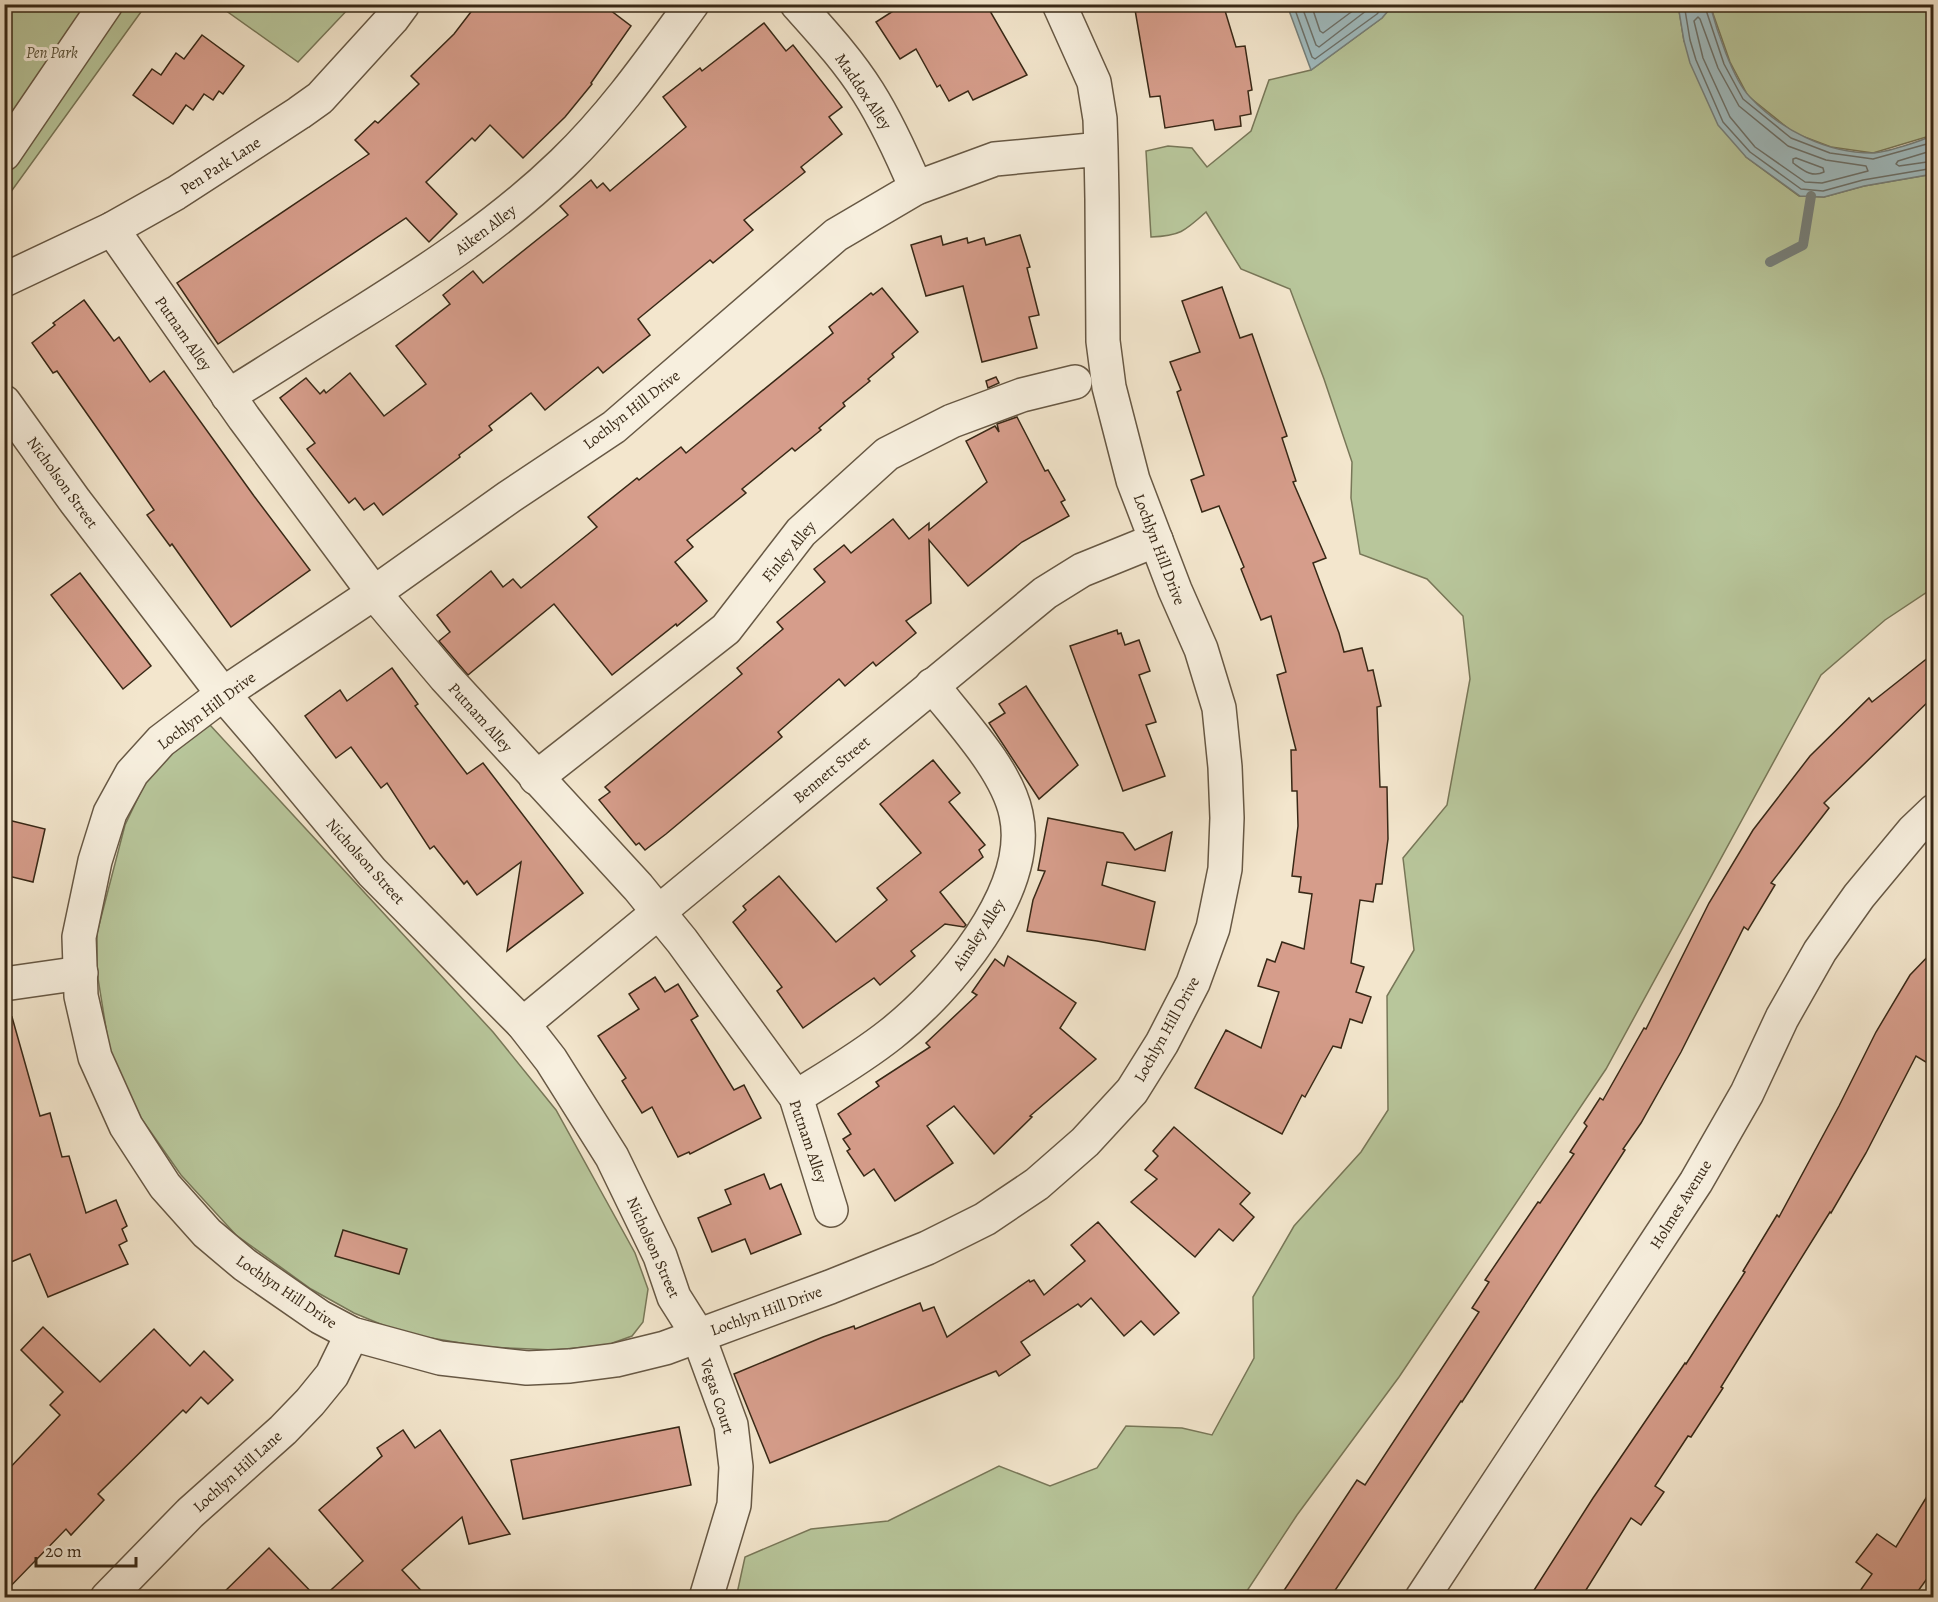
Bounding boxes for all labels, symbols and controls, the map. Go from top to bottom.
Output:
park label: Pen Park [26,42,78,64]
street label: Maddox Alley [830,49,897,135]
street label: Pen Park Lane [176,132,265,200]
street label: Aiken Alley [450,199,521,261]
street label: Putnam Alley [149,292,218,376]
street label: Lochlyn Hill Drive [578,365,685,455]
street label: Nicholson Street [21,432,103,533]
street label: Lochlyn Hill Drive [1128,490,1190,608]
street label: Finley Alley [757,516,821,587]
street label: Lochlyn Hill Drive [153,667,260,755]
street label: Putnam Alley [443,678,518,758]
street label: Bennett Street [788,731,875,809]
street label: Nicholson Street [321,814,410,909]
street label: Ainsley Alley [947,894,1011,975]
street label: Lochlyn Hill Drive [1129,973,1205,1086]
street label: Putnam Alley [784,1097,833,1187]
street label: Holmes Avenue [1645,1156,1717,1253]
street label: Nicholson Street [621,1193,685,1302]
street label: Lochlyn Hill Drive [231,1250,341,1334]
street label: Lochlyn Hill Drive [707,1280,825,1341]
street label: Vegas Court [694,1355,740,1437]
street label: Lochlyn Hill Lane [188,1426,287,1518]
scale bar [36,1530,136,1568]
text: 20 m [45,1539,82,1563]

